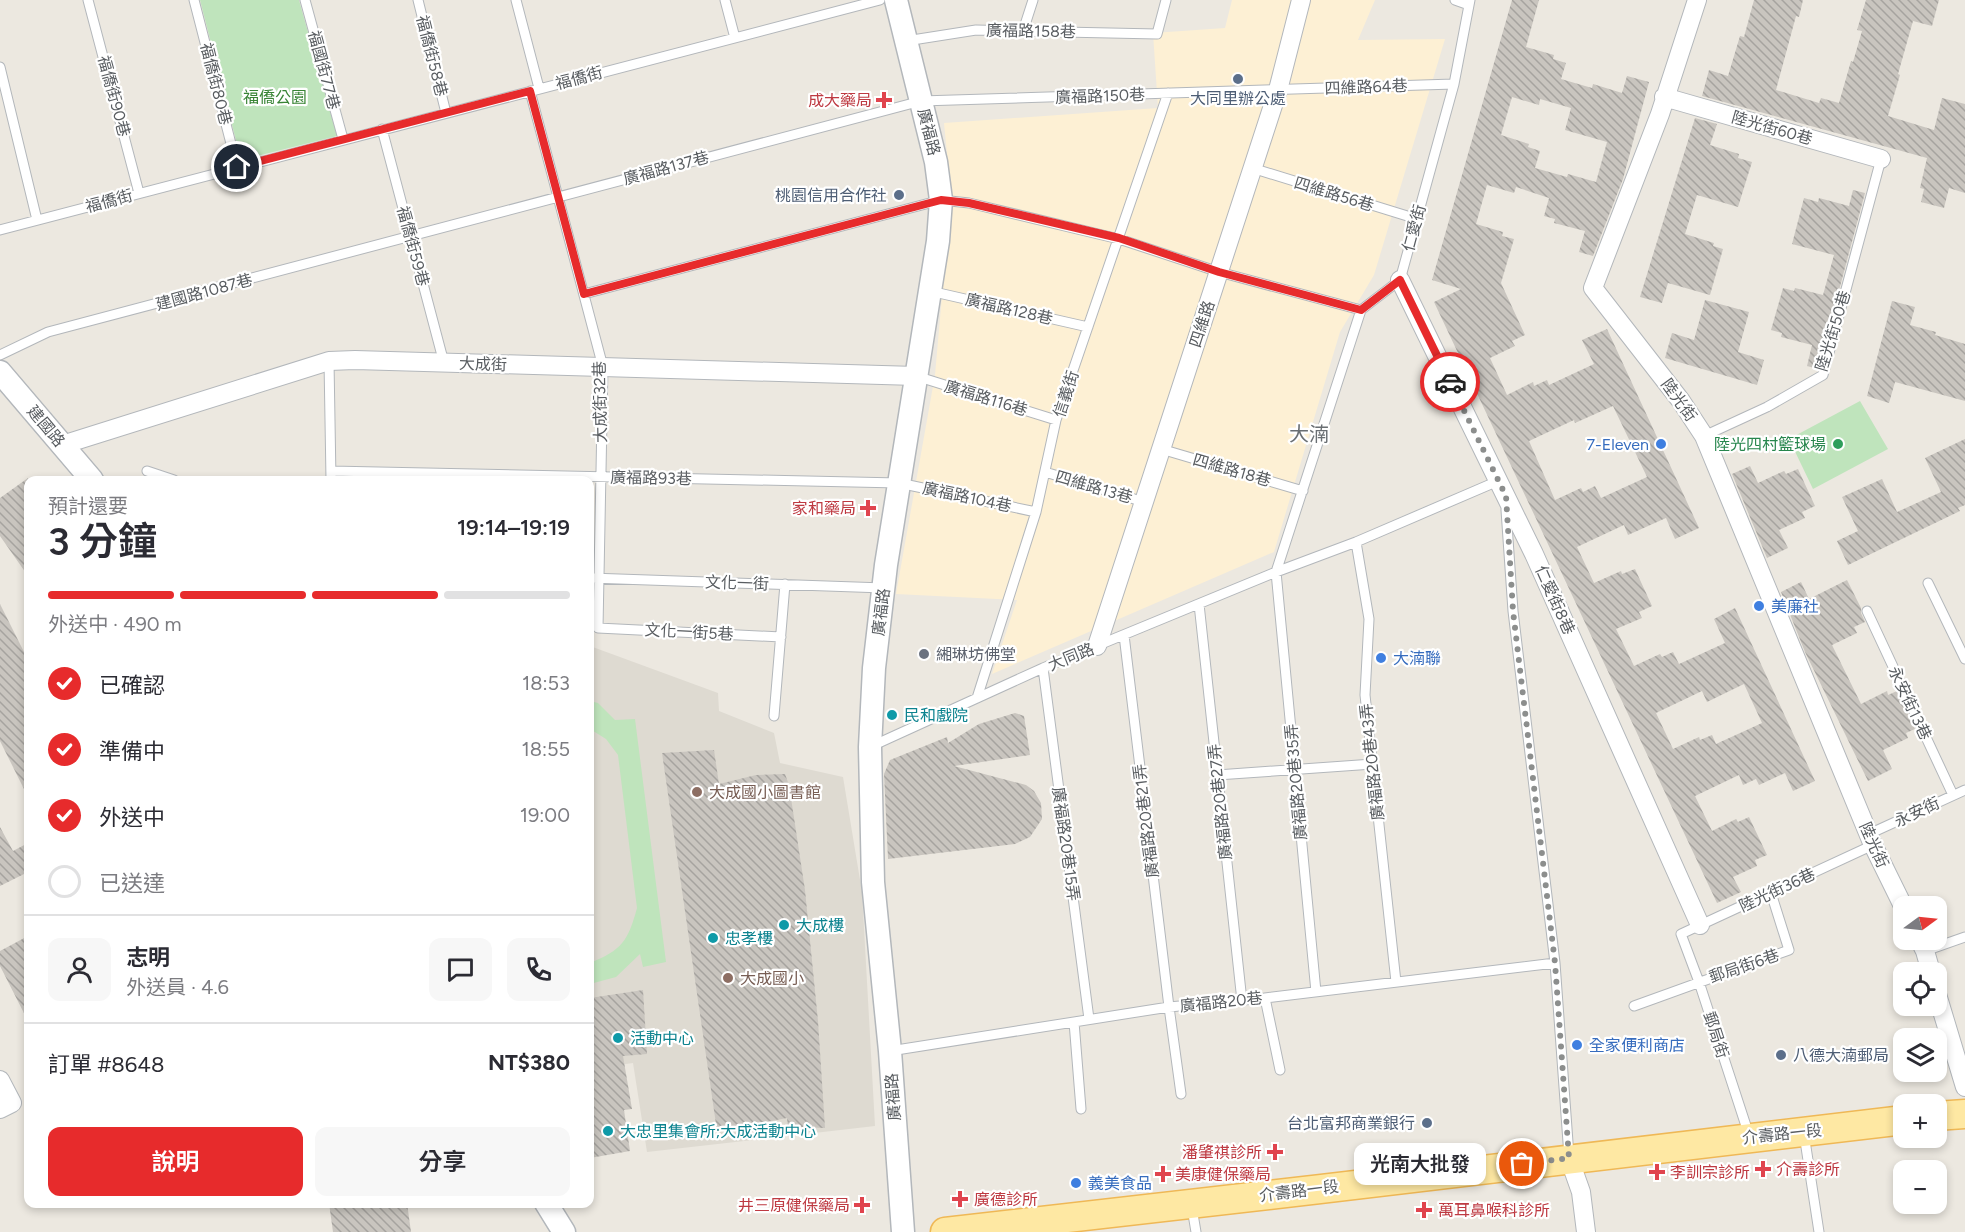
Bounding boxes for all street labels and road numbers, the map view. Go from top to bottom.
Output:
street label: 福僑街58巷 [413,13,451,99]
street label: 廣福路158巷 [986,21,1076,41]
street label: 福國街77巷 [304,28,344,112]
street label: 福僑街80巷 [197,41,235,127]
street label: 福僑街90巷 [94,53,134,139]
street label: 福僑街 [553,63,605,93]
street label: 四維路64巷 [1324,76,1408,98]
street label: 廣福路150巷 [1055,85,1145,107]
street label: 廣福路 [914,106,944,158]
street label: 陸光街60巷 [1729,107,1815,149]
street label: 廣福路137巷 [621,147,711,189]
street label: 四維路56巷 [1292,173,1376,215]
street label: 福僑街 [83,186,135,216]
street label: 仁愛街 [1399,202,1429,254]
street label: 福僑街59巷 [393,204,433,288]
street label: 建國路1087巷 [154,270,254,314]
street label: 陸光街50巷 [1812,288,1854,374]
street label: 廣福路128巷 [963,290,1055,328]
street label: 四維路 [1186,298,1218,350]
street label: 大成街 [459,354,507,374]
street label: 大成街32巷 [590,361,610,443]
street label: 信義街 [1050,368,1082,420]
street label: 陸光街 [1657,375,1701,425]
street label: 廣福路116巷 [942,376,1030,420]
street label: 建國路 [23,402,69,450]
street label: 四維路18巷 [1191,450,1273,490]
street label: 四維路13巷 [1053,467,1135,507]
street label: 廣福路93巷 [610,468,692,488]
street label: 廣福路104巷 [921,478,1013,516]
street label: 仁愛街8巷 [1531,562,1579,638]
street label: 文化一街 [705,572,769,594]
street label: 廣福路 [869,587,893,637]
street label: 文化一街5巷 [644,620,734,644]
street label: 大同路 [1045,639,1097,675]
street label: 永安街13巷 [1885,663,1935,743]
street label: 廣福路20巷43弄 [1356,702,1388,822]
street label: 廣福路20巷35弄 [1281,723,1311,841]
street label: 廣福路20巷27弄 [1204,743,1236,861]
street label: 廣福路20巷21弄 [1130,763,1162,879]
street label: 廣福路20巷15弄 [1049,786,1083,902]
street label: 永安街 [1891,793,1943,831]
street label: 陸光街 [1856,819,1892,871]
street label: 陸光街36巷 [1736,864,1818,916]
street label: 郵局街6巷 [1706,945,1782,987]
street label: 廣福路20巷 [1179,988,1263,1016]
street label: 郵局街 [1700,1009,1732,1061]
street label: 廣福路 [882,1072,904,1122]
street label: 介壽路一段 [1741,1120,1823,1148]
street label: 介壽路一段 [1258,1177,1340,1205]

